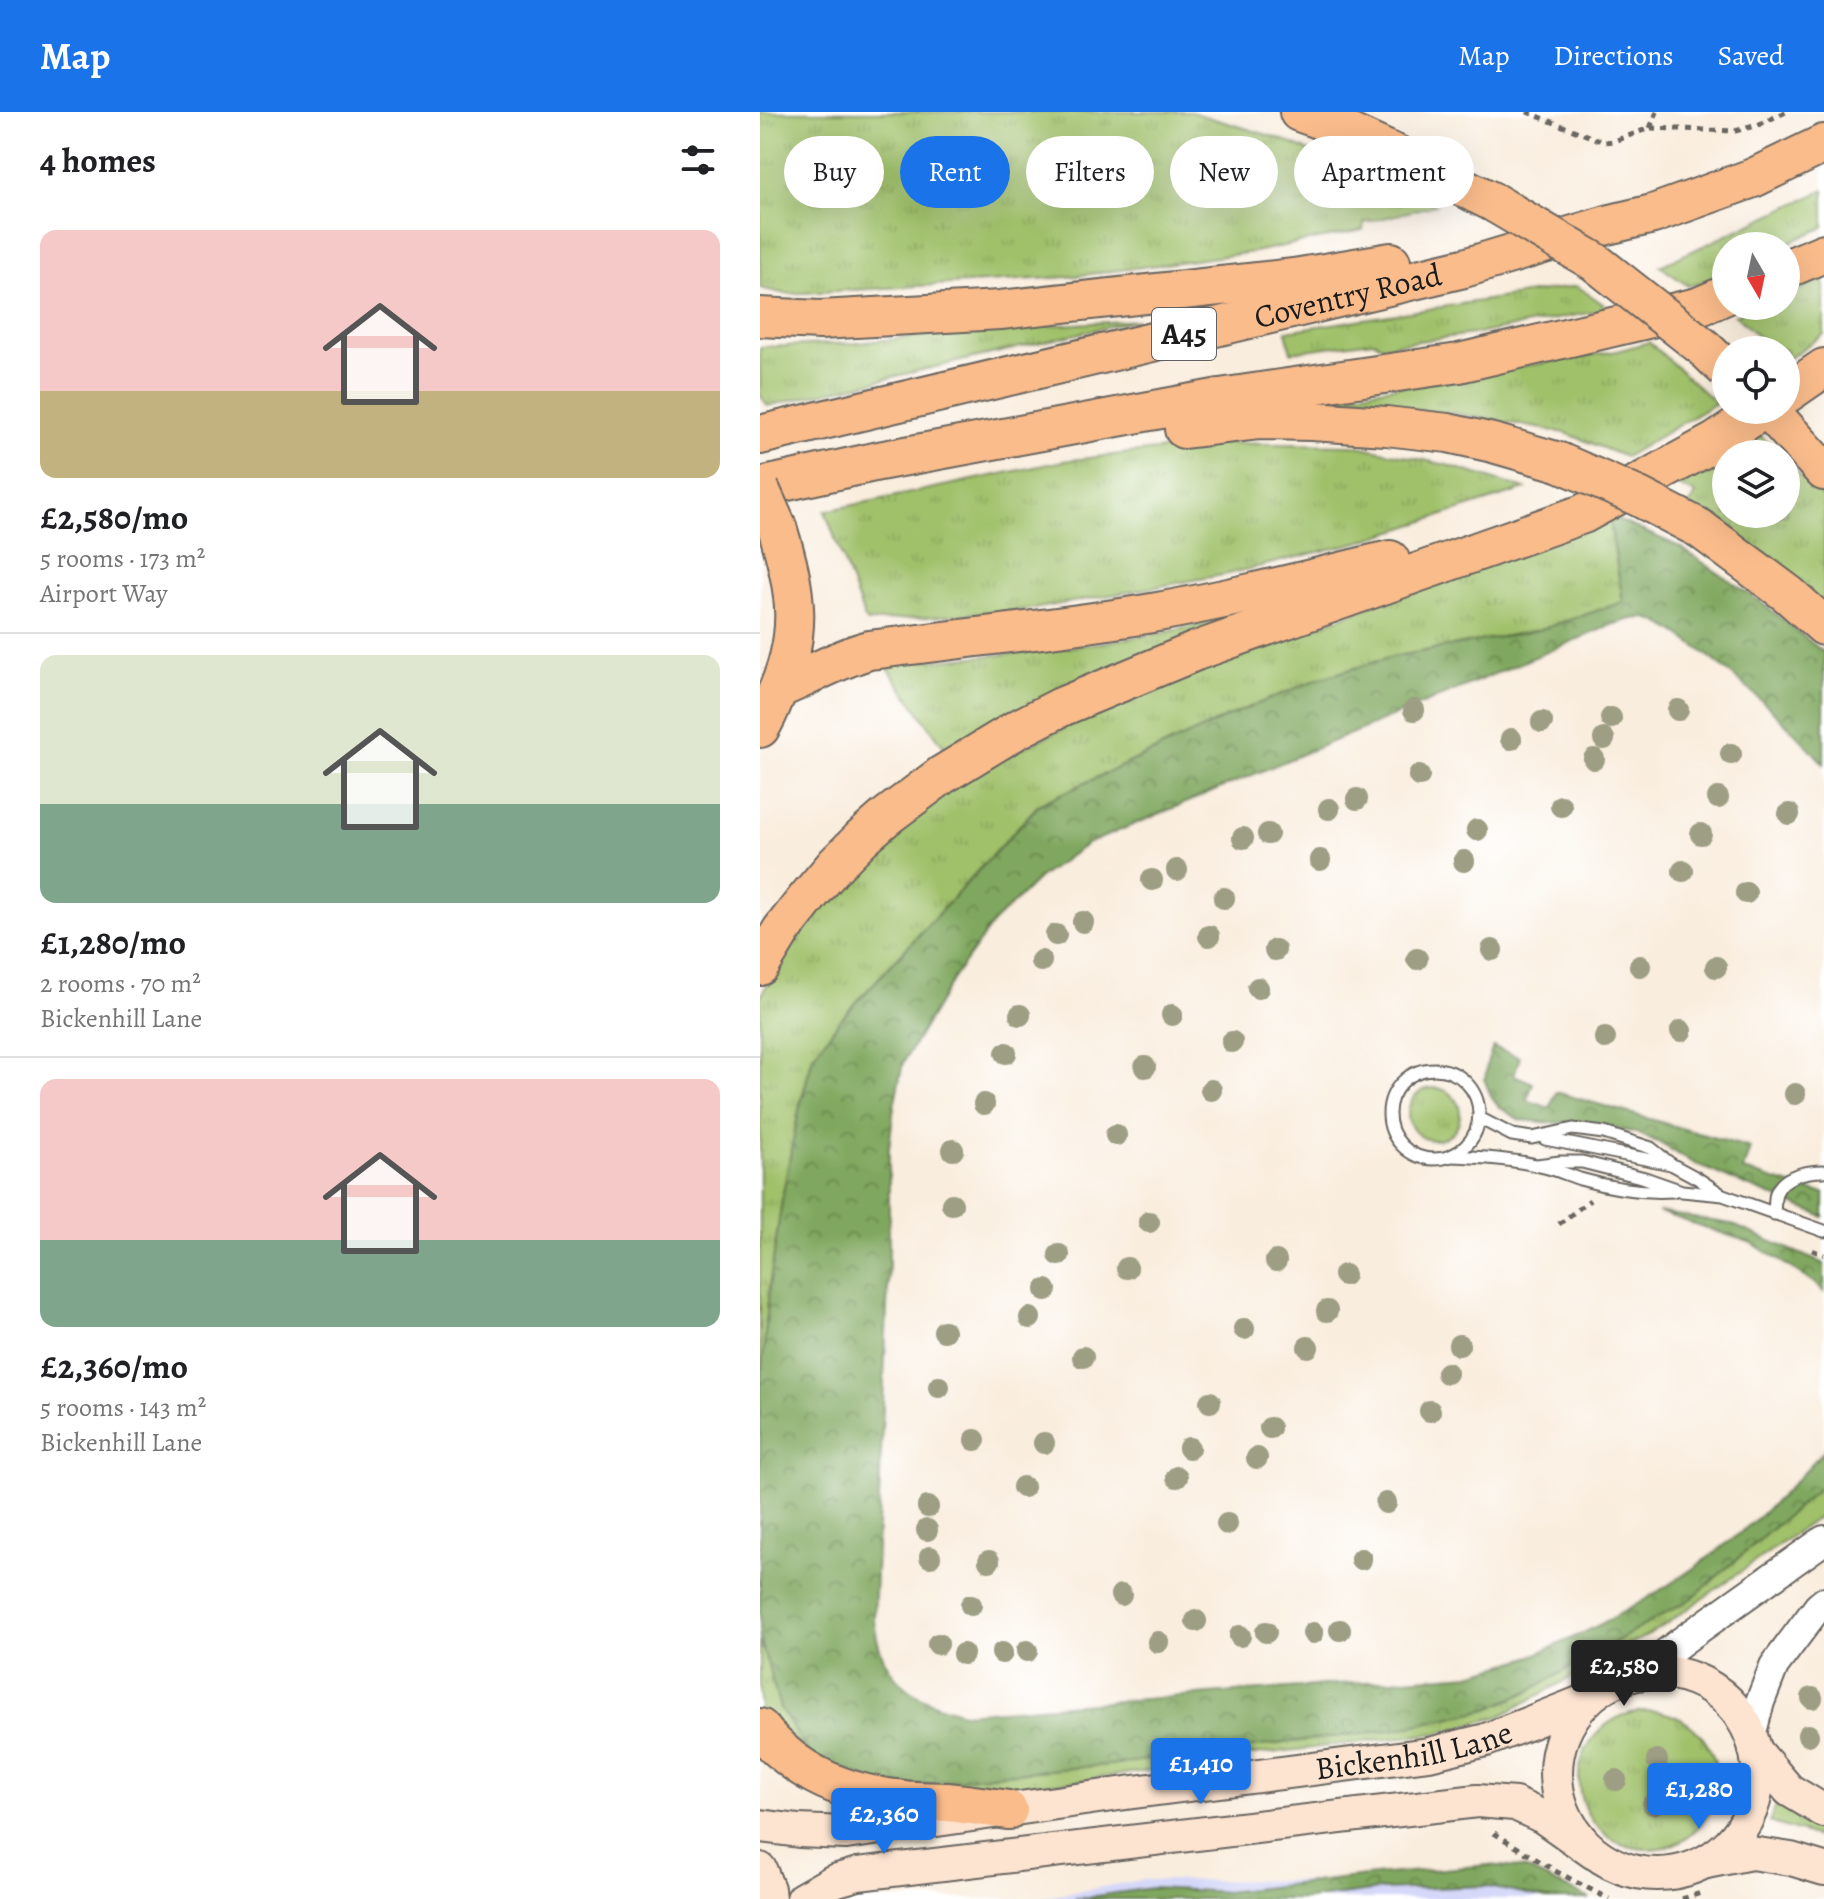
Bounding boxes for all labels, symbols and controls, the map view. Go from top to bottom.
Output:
text: Map [40,30,110,82]
text: Map [1458,37,1509,75]
text: Directions [1553,37,1674,75]
text: Saved [1718,37,1784,75]
chip: Buy [784,136,884,208]
chip: Rent [900,136,1010,208]
chip: Filters [1026,136,1154,208]
chip: New [1170,136,1278,208]
chip: Apartment [1294,136,1474,208]
text: 4 homes [40,137,156,184]
icon: filters [676,138,720,182]
north arrow [1712,232,1800,320]
map controls [1712,232,1800,528]
street label: Coventry Road [1250,252,1447,339]
icon: home [308,282,452,426]
road number: A45 [1152,308,1216,360]
button: locate [1712,336,1800,424]
button: layers [1712,440,1800,528]
text: £2,580/mo [40,494,188,541]
text: 5 rooms · 173 m² [40,541,205,576]
text: Airport Way [40,576,168,611]
icon: home [308,707,452,851]
text: £1,280/mo [40,919,186,966]
text: 2 rooms · 70 m² [40,966,201,1001]
text: Bickenhill Lane [40,1001,202,1036]
icon: home [308,1131,452,1275]
text: £2,360/mo [40,1343,188,1390]
text: 5 rooms · 143 m² [40,1390,206,1425]
text: Bickenhill Lane [40,1425,202,1460]
pin: £2,580 [1559,1640,1689,1708]
text: £2,580 [1589,1648,1659,1683]
street label: Bickenhill Lane [1313,1710,1519,1790]
pin: £1,410 [1136,1738,1266,1806]
text: £1,410 [1169,1746,1233,1781]
pin: £1,280 [1634,1763,1764,1831]
text: £1,280 [1665,1771,1733,1806]
pin: £2,360 [819,1788,949,1856]
text: £2,360 [849,1796,919,1831]

